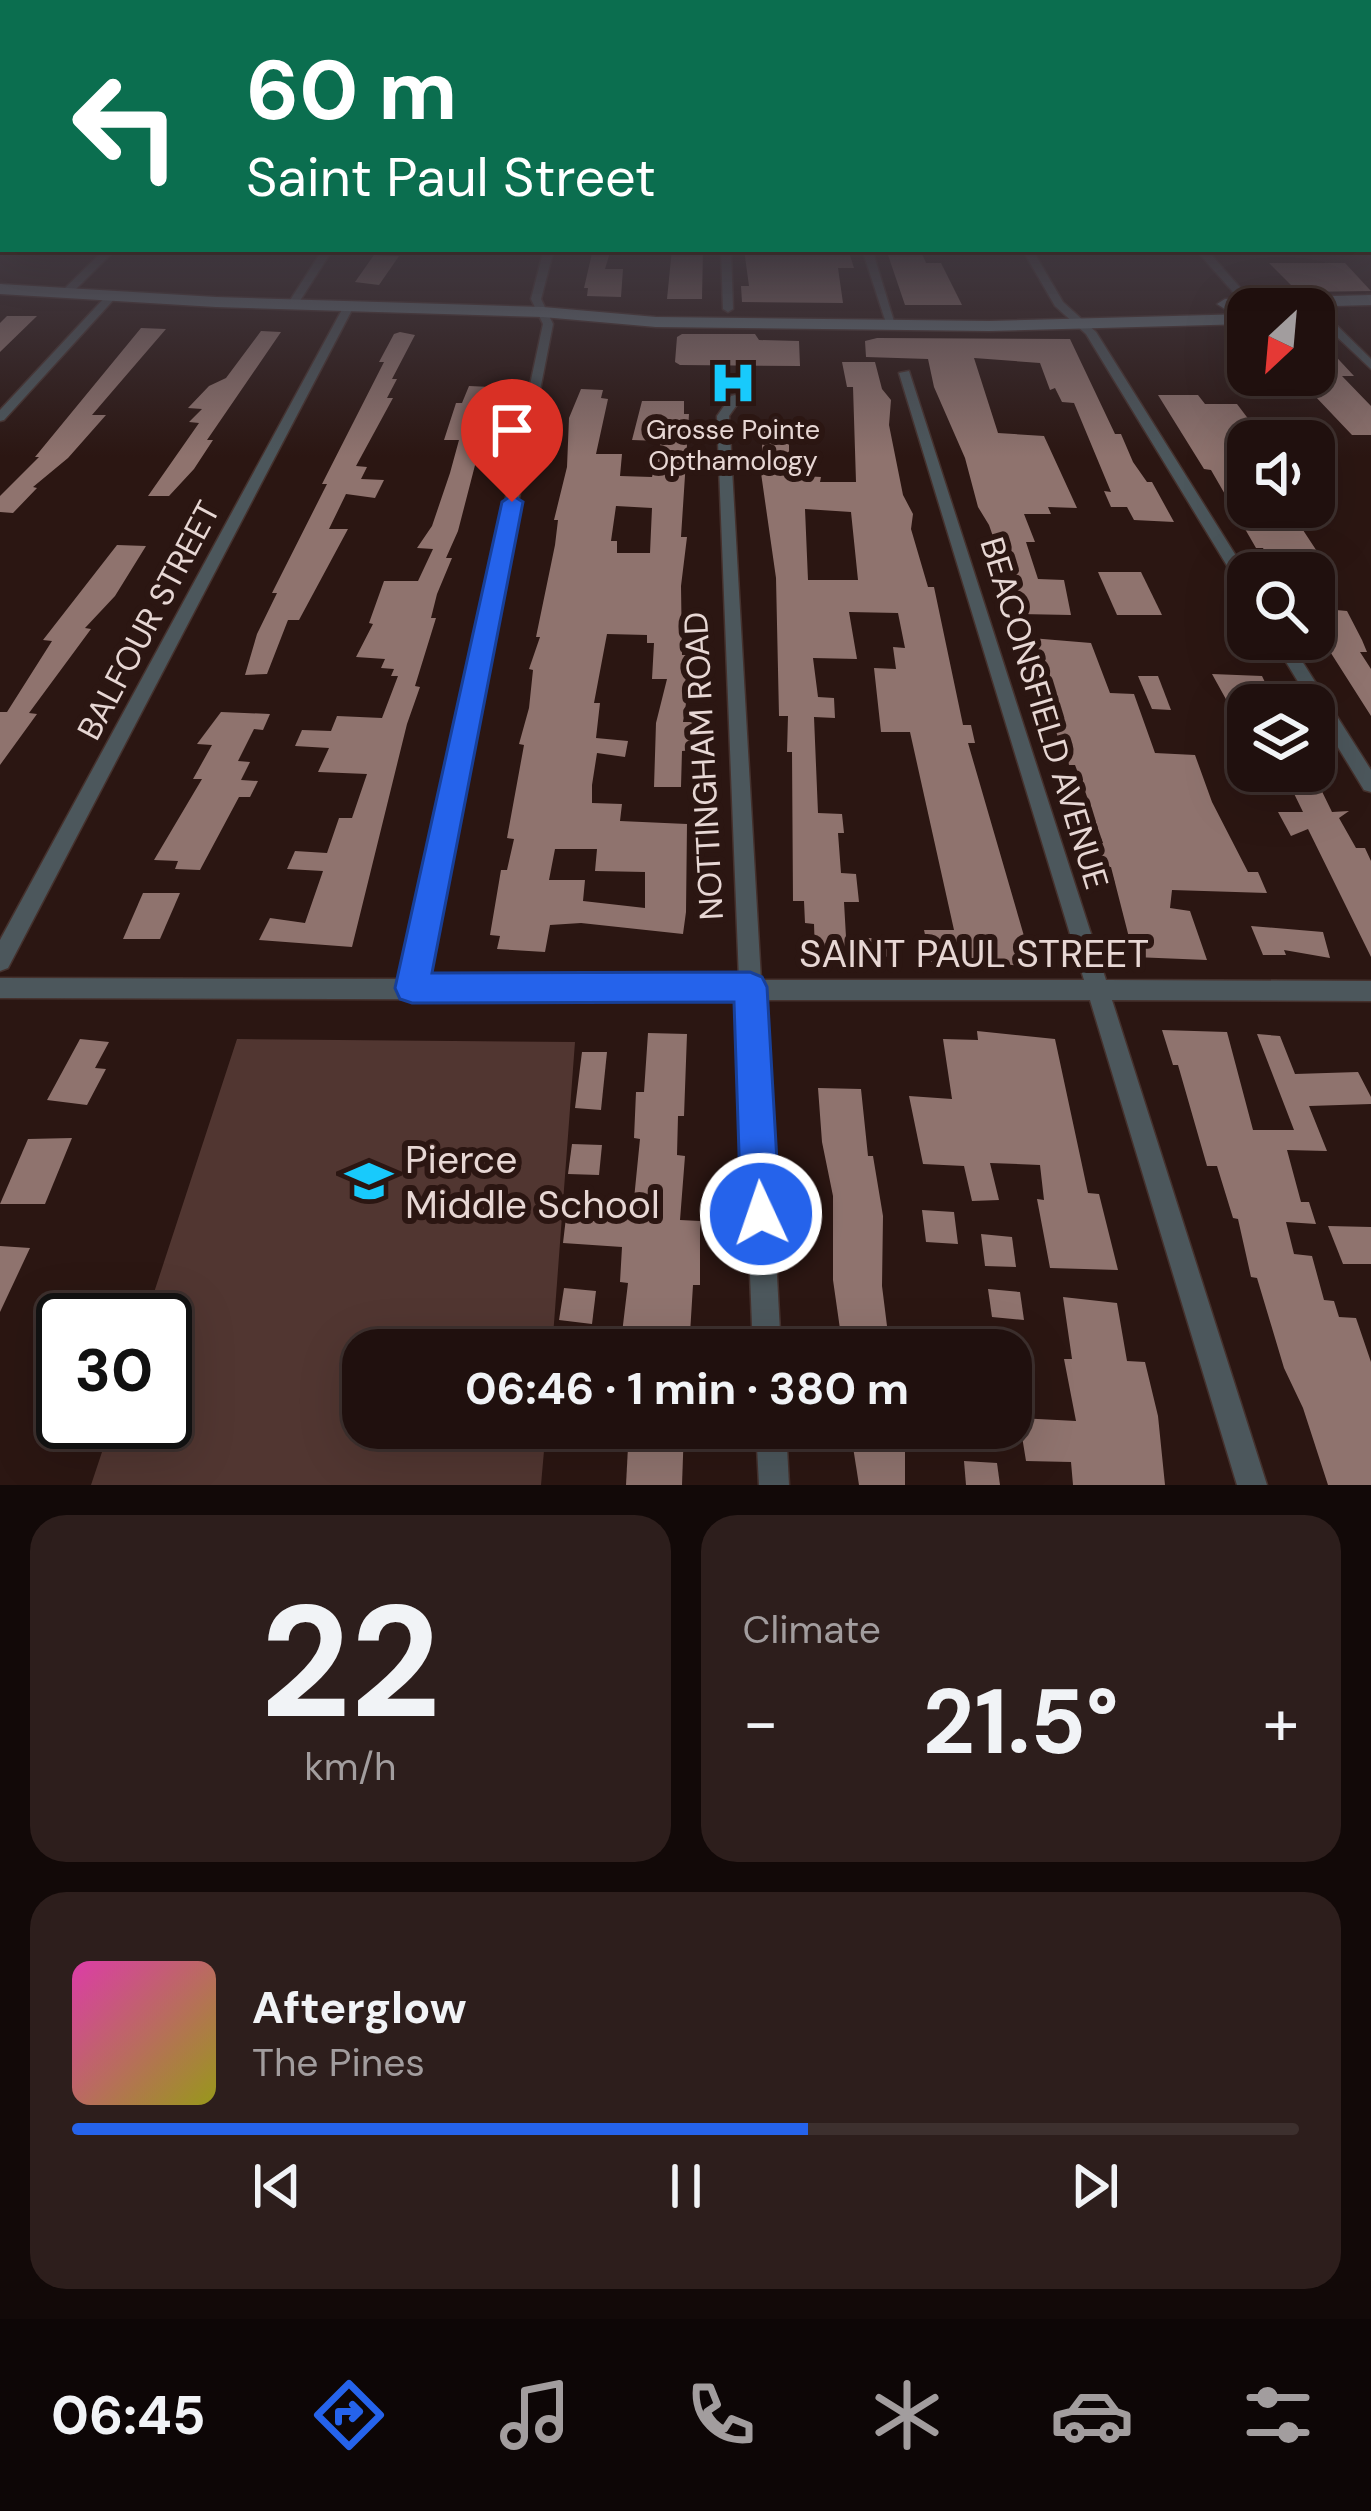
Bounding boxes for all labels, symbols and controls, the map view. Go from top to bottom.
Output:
text: 60 m [246,36,457,145]
icon: left [48,48,204,204]
text: Saint Paul Street [246,142,656,213]
north arrow [1227,288,1335,396]
map controls [1227,288,1335,792]
hospital icon: Grosse Pointe Opthamology [708,358,758,408]
pin [461,379,563,502]
icon: arrive [479,397,545,463]
place label: Grosse Pointe Opthamology [646,412,820,478]
button: sound [1227,420,1335,528]
street label: BALFOUR STREET [67,493,230,747]
street label: BEACONSFIELD AVENUE [971,532,1119,894]
button: search [1227,552,1335,660]
street label: NOTTINGHAM ROAD [674,611,733,921]
button: layers [1227,684,1335,792]
street label: SAINT PAUL STREET [799,928,1149,979]
place label: Pierce Middle School [405,1134,660,1230]
position arrow [698,1151,824,1277]
school or university icon: Pierce Middle School [344,1156,394,1206]
speed limit sign: 30 [36,1293,192,1449]
text: 06:46 · 1 min · 380 m [465,1359,909,1418]
text: 22 [260,1561,440,1764]
text: Climate [743,1604,881,1655]
text: 21.5° [923,1664,1119,1781]
text: − [743,1680,779,1765]
text: + [1263,1680,1299,1765]
text: km/h [304,1741,396,1792]
text: Afterglow [252,1978,467,2037]
text: The Pines [252,2037,425,2088]
icon: previous [244,2153,310,2219]
icon: pause [653,2153,719,2219]
icon: next [1062,2153,1128,2219]
icon: directions [307,2373,391,2457]
icon: music [493,2373,577,2457]
icon: phone [679,2373,763,2457]
icon: climate [865,2373,949,2457]
icon: car [1050,2373,1134,2457]
icon: filters [1236,2373,1320,2457]
text: 06:45 [51,2380,206,2451]

